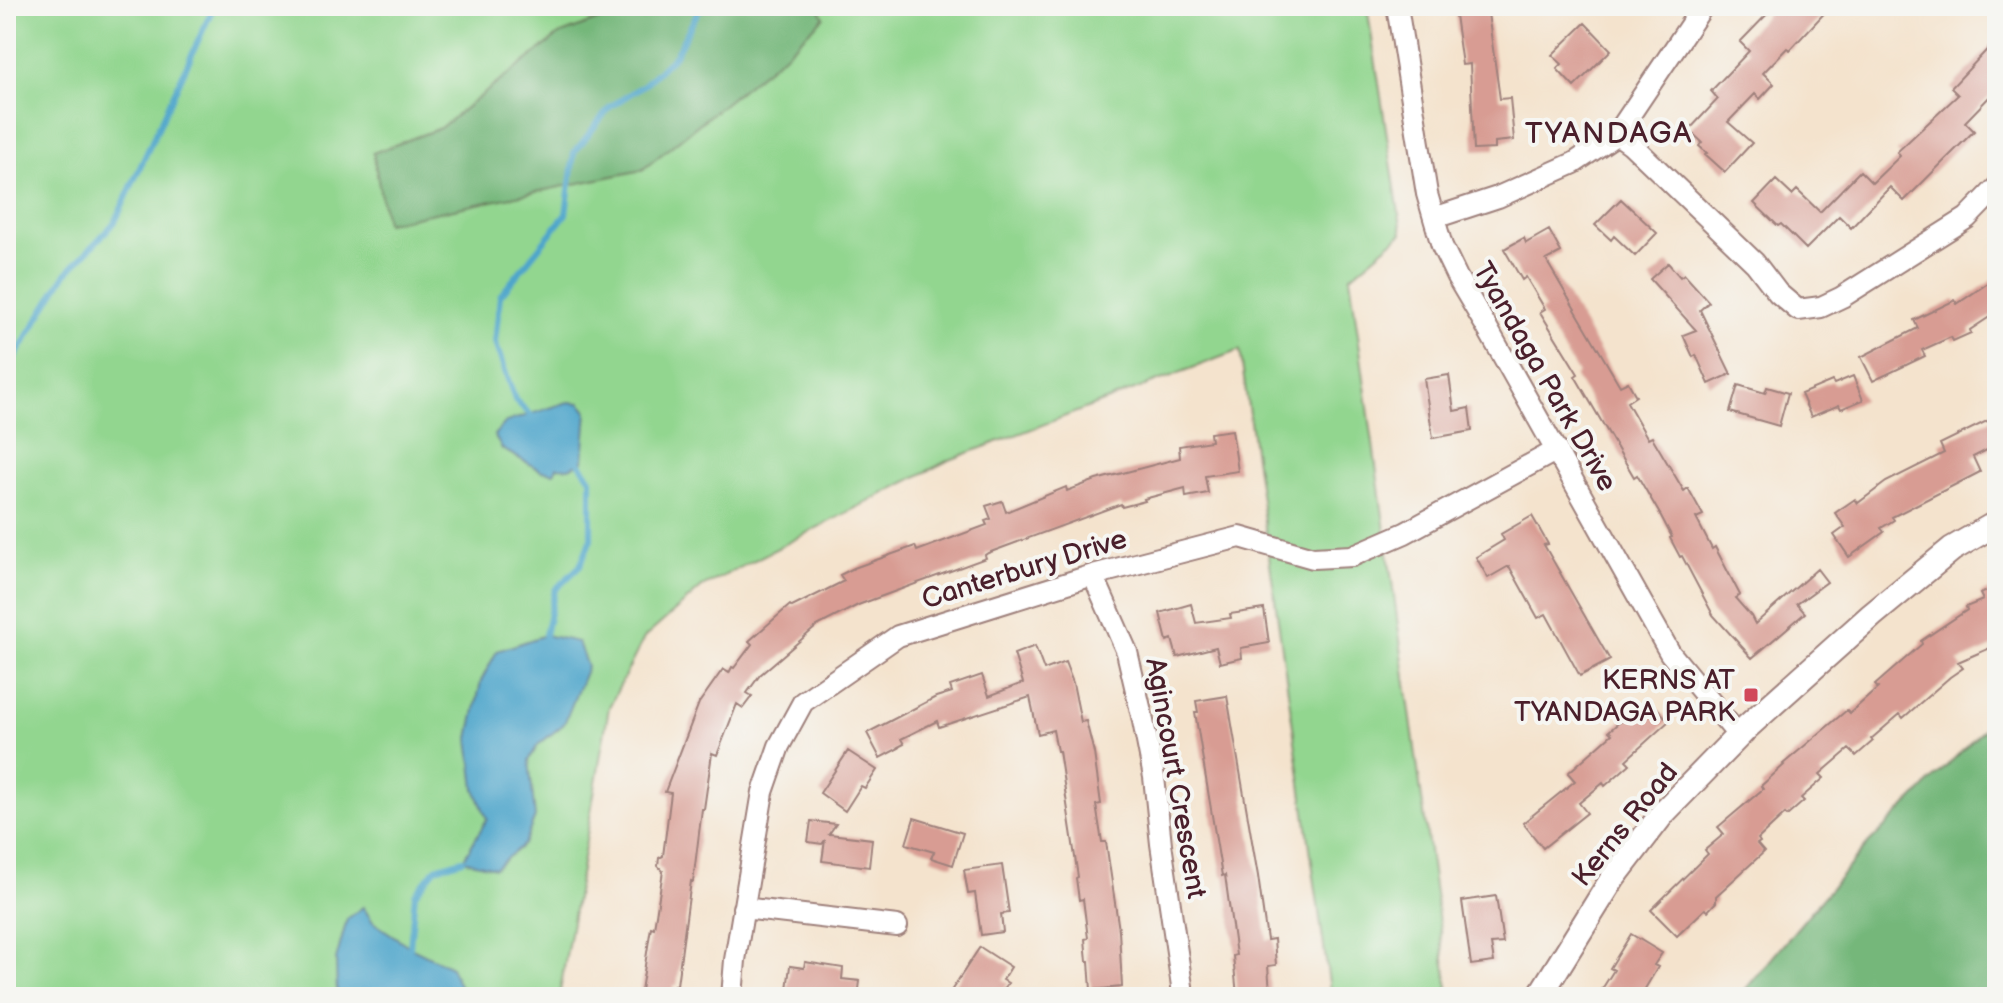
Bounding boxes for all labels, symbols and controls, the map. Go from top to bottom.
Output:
district label: TYANDAGA [1525,116,1693,152]
street label: Tyandaga Park Drive [1466,256,1624,497]
street label: Canterbury Drive [918,523,1131,616]
street label: Agincourt Crescent [1138,655,1213,901]
place label: KERNS AT TYANDAGA PARK [1514,664,1736,729]
marker: KERNS AT TYANDAGA PARK [1742,686,1760,704]
street label: Kerns Road [1565,757,1685,893]

